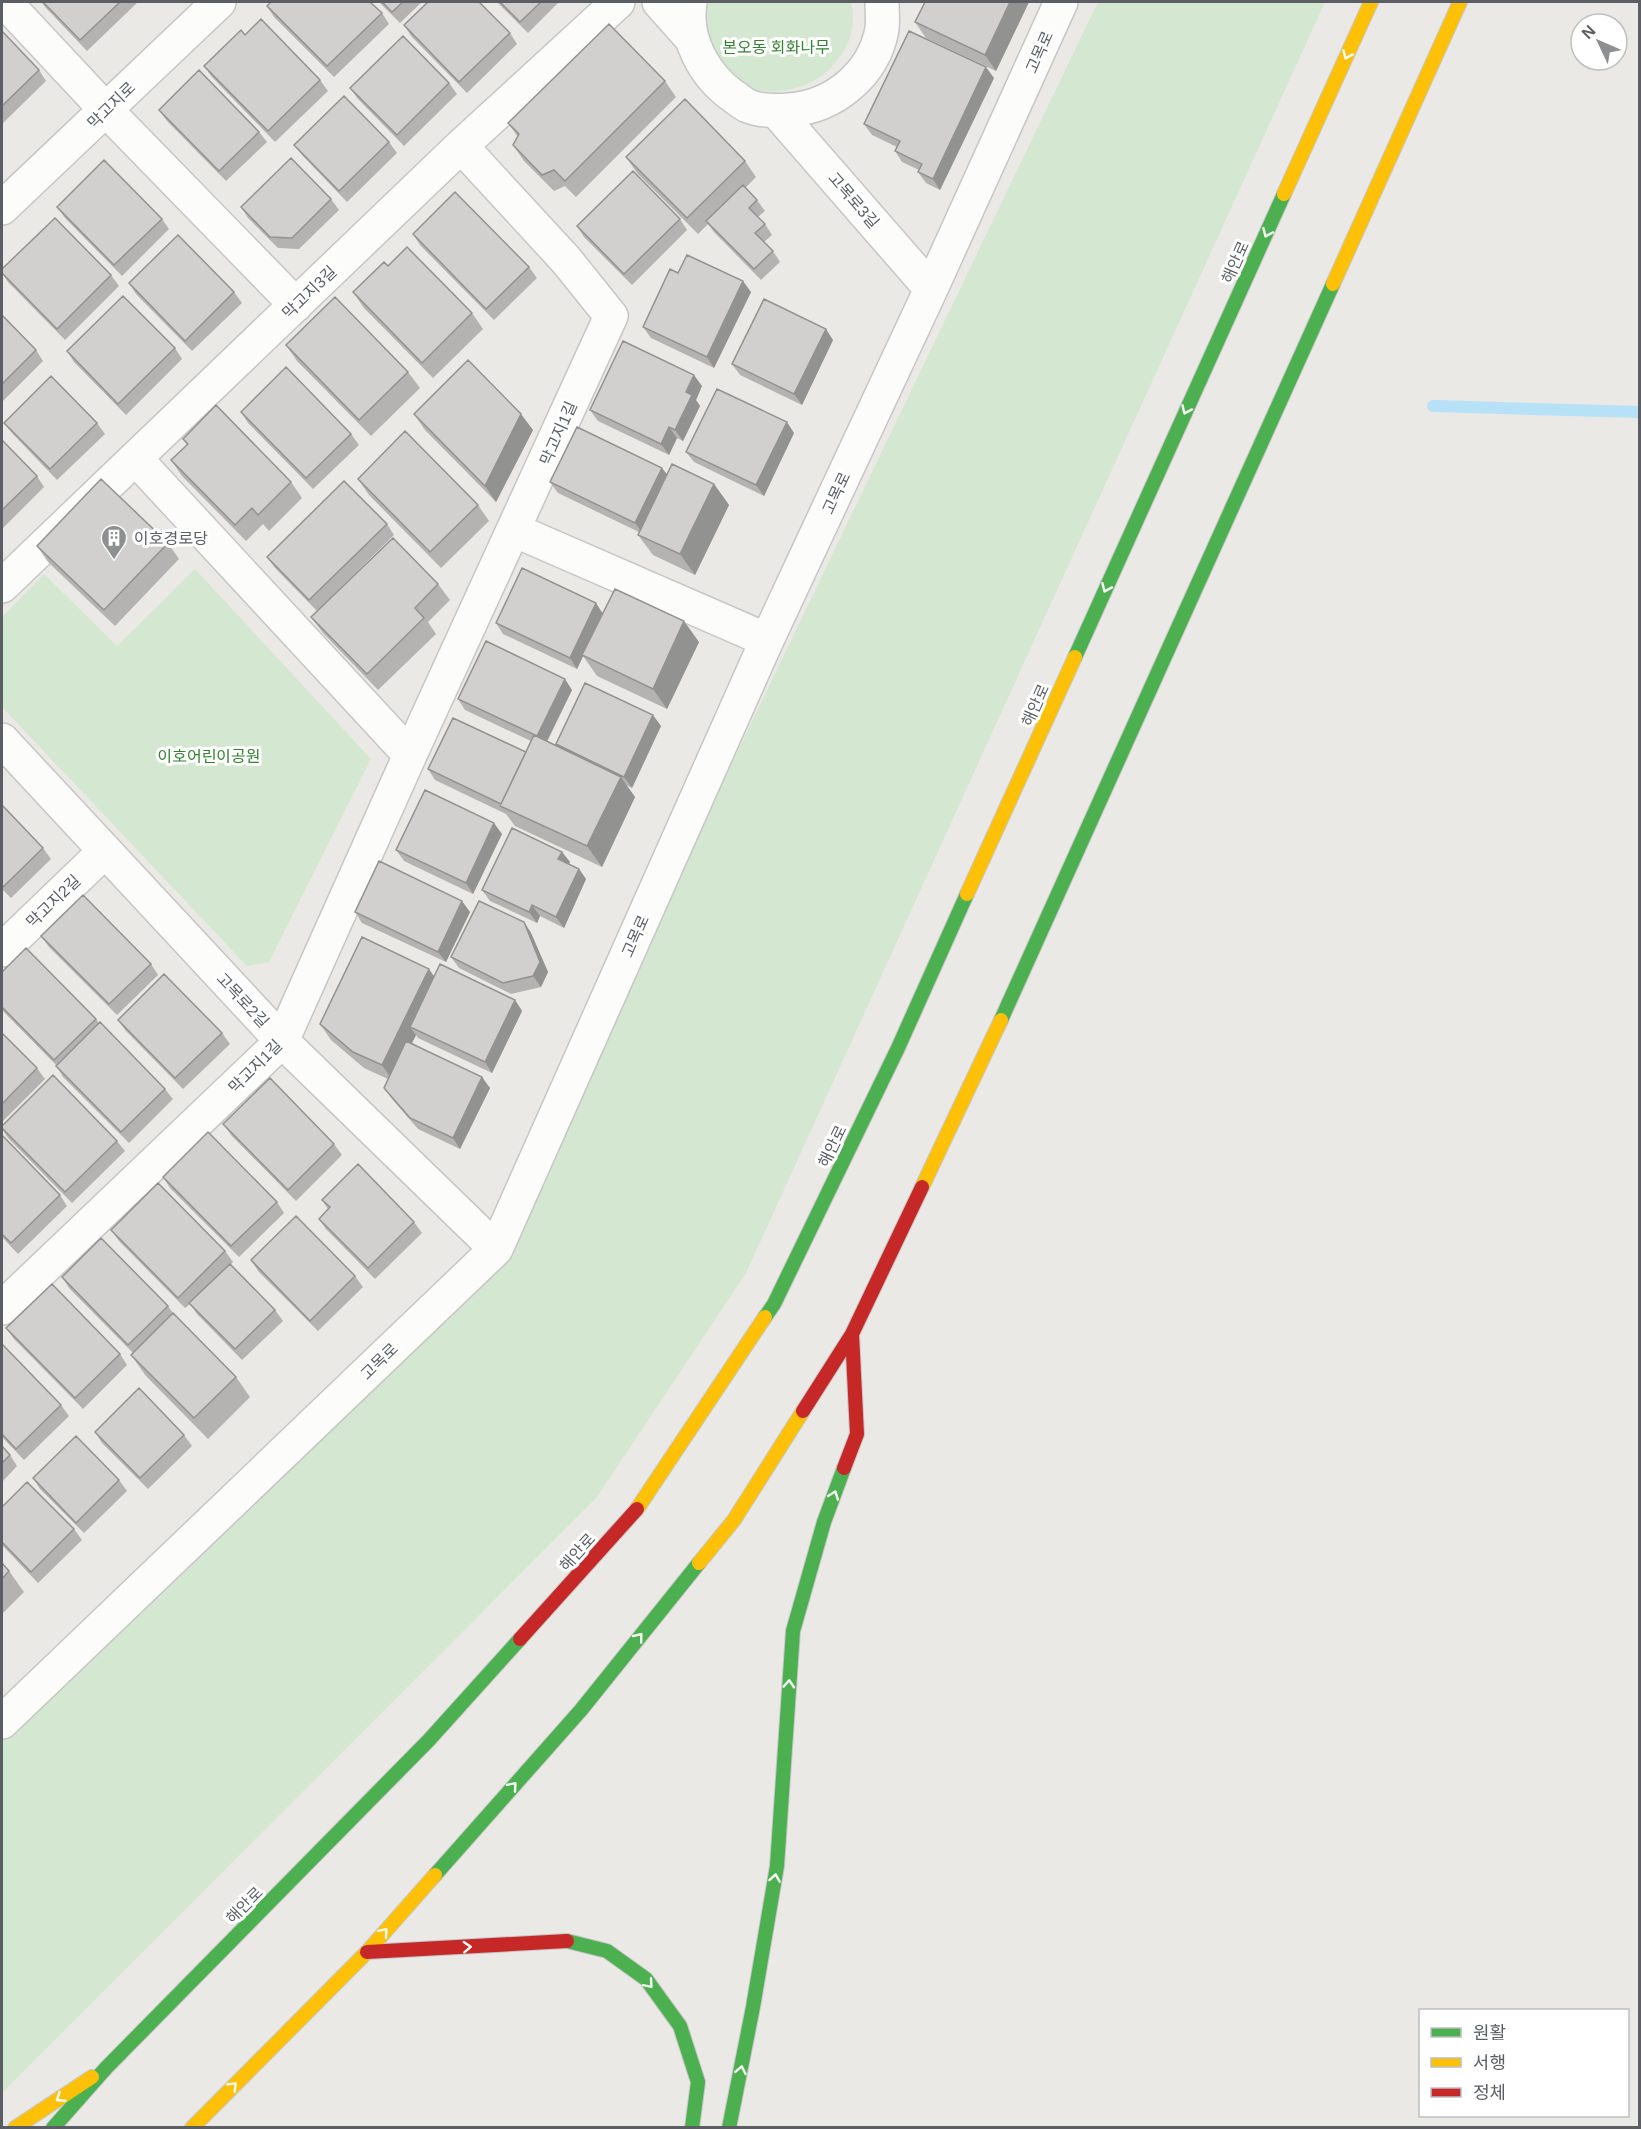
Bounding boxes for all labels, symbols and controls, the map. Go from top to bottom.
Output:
north arrow [1569,12,1629,72]
text: N [1578,22,1599,42]
street label: 고목로 [1023,28,1056,76]
park label: 본오동 회화나무 [722,39,830,56]
one-way arrow [1342,48,1354,59]
street label: 막고지로 [84,79,139,132]
street label: 고목로3길 [825,169,882,231]
one-way arrow [1262,226,1274,237]
street label: 해안로 [1219,238,1252,286]
street label: 막고지3길 [279,263,340,322]
street label: 막고지1길 [537,399,580,468]
one-way arrow [1182,404,1194,415]
street label: 고목로 [819,469,854,517]
building icon: 이호경로당 [99,523,129,561]
place label: 이호경로당 [134,530,208,547]
one-way arrow [1101,582,1113,593]
street label: 해안로 [1019,681,1052,729]
park label: 이호어린이공원 [157,748,261,765]
street label: 막고지2길 [23,872,84,931]
street label: 고목로 [619,912,652,960]
street label: 고목로2길 [213,970,272,1031]
street label: 막고지1길 [225,1036,285,1096]
street label: 해안로 [815,1122,850,1170]
street label: 고목로 [358,1340,401,1383]
one-way arrow [827,1490,839,1501]
street label: 해안로 [556,1530,599,1574]
one-way arrow [632,1633,643,1644]
one-way arrow [782,1679,795,1688]
one-way arrow [506,1782,517,1793]
one-way arrow [768,1873,780,1883]
street label: 해안로 [223,1884,266,1927]
one-way arrow [377,1928,388,1939]
one-way arrow [462,1940,471,1953]
one-way arrow [642,1977,653,1988]
legend [1419,2009,1629,2117]
text: 원활 [1473,2023,1506,2043]
text: 서행 [1473,2053,1506,2073]
one-way arrow [734,2065,747,2075]
one-way arrow [225,2083,236,2094]
text: 정체 [1473,2083,1506,2103]
one-way arrow [56,2091,67,2102]

